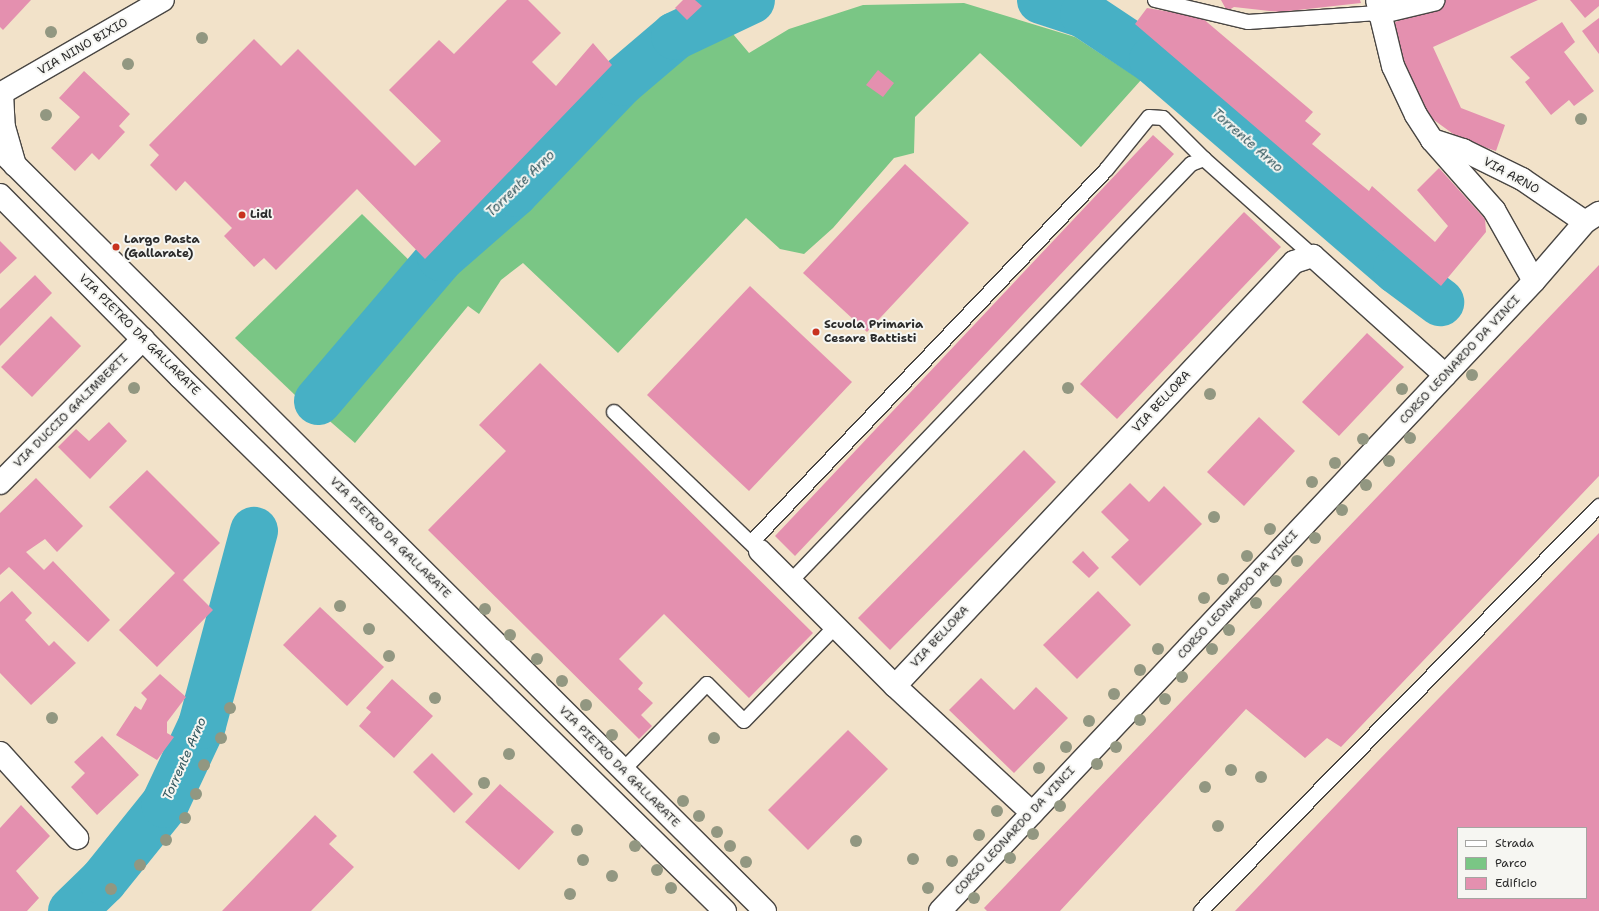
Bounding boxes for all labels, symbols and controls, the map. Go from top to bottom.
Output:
street label: VIA NINO BIXIO [36,15,130,79]
water label: Torrente Arno [1208,106,1286,176]
water label: Torrente Arno [484,148,558,220]
street label: VIA ARNO [1480,155,1542,197]
place label: Lidl [250,208,272,222]
marker: Lidl [237,210,247,220]
place label: Largo Pasta (Gallarate) [124,233,200,261]
marker: Largo Pasta (Gallarate) [111,242,121,252]
street label: VIA PIETRO DA GALLARATE [75,271,203,399]
street label: CORSO LEONARDO DA VINCI [1397,293,1523,427]
place label: Scuola Primaria Cesare Battisti [824,318,923,346]
marker: Scuola Primaria Cesare Battisti [811,327,821,337]
street label: VIA DUCCIO GALIMBERTI [11,351,131,471]
street label: VIA BELLORA [1130,368,1194,436]
street label: VIA PIETRO DA GALLARATE [326,474,454,602]
street label: CORSO LEONARDO DA VINCI [1175,528,1301,662]
street label: VIA BELLORA [908,603,972,671]
street label: VIA PIETRO DA GALLARATE [555,703,683,831]
water label: Torrente Arno [160,715,210,803]
street label: CORSO LEONARDO DA VINCI [952,764,1078,898]
legend [1457,827,1587,899]
text: Strada [1495,835,1534,851]
text: Parco [1495,855,1527,871]
text: Edificio [1495,875,1537,891]

